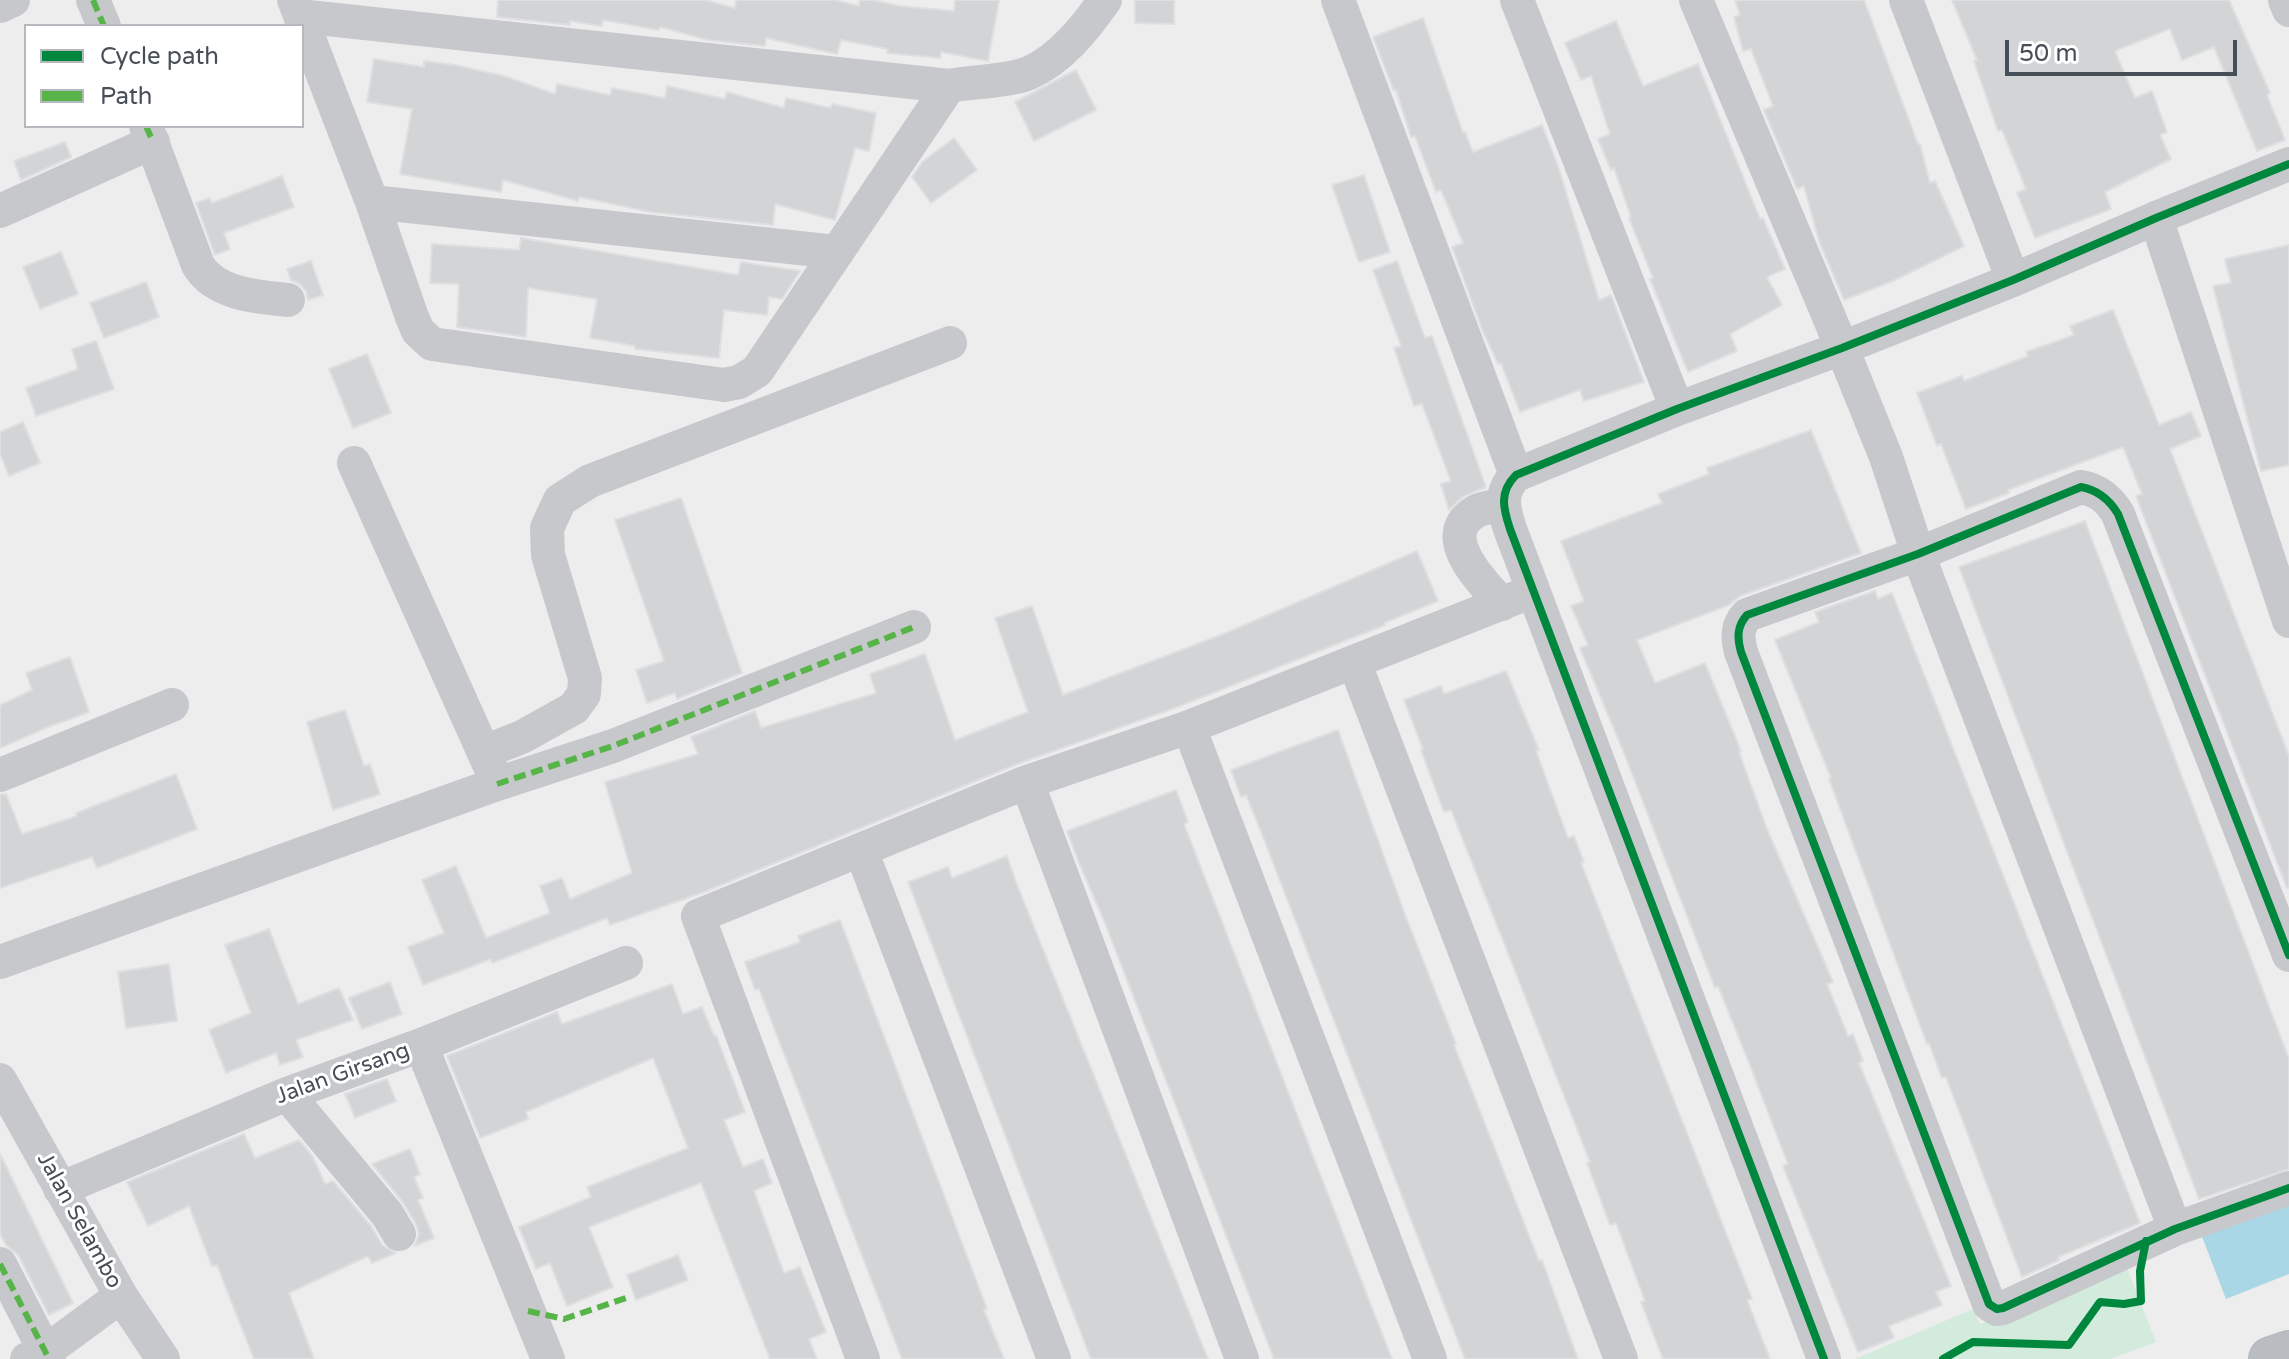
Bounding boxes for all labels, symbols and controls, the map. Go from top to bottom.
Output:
legend [24,24,304,128]
scale bar [2009,24,2241,74]
text: 50 m [2019,39,2077,68]
text: Cycle path [100,42,219,71]
text: Path [100,82,153,111]
street label: Jalan Girsang [273,1038,413,1110]
street label: Jalan Selambo [31,1149,127,1293]

